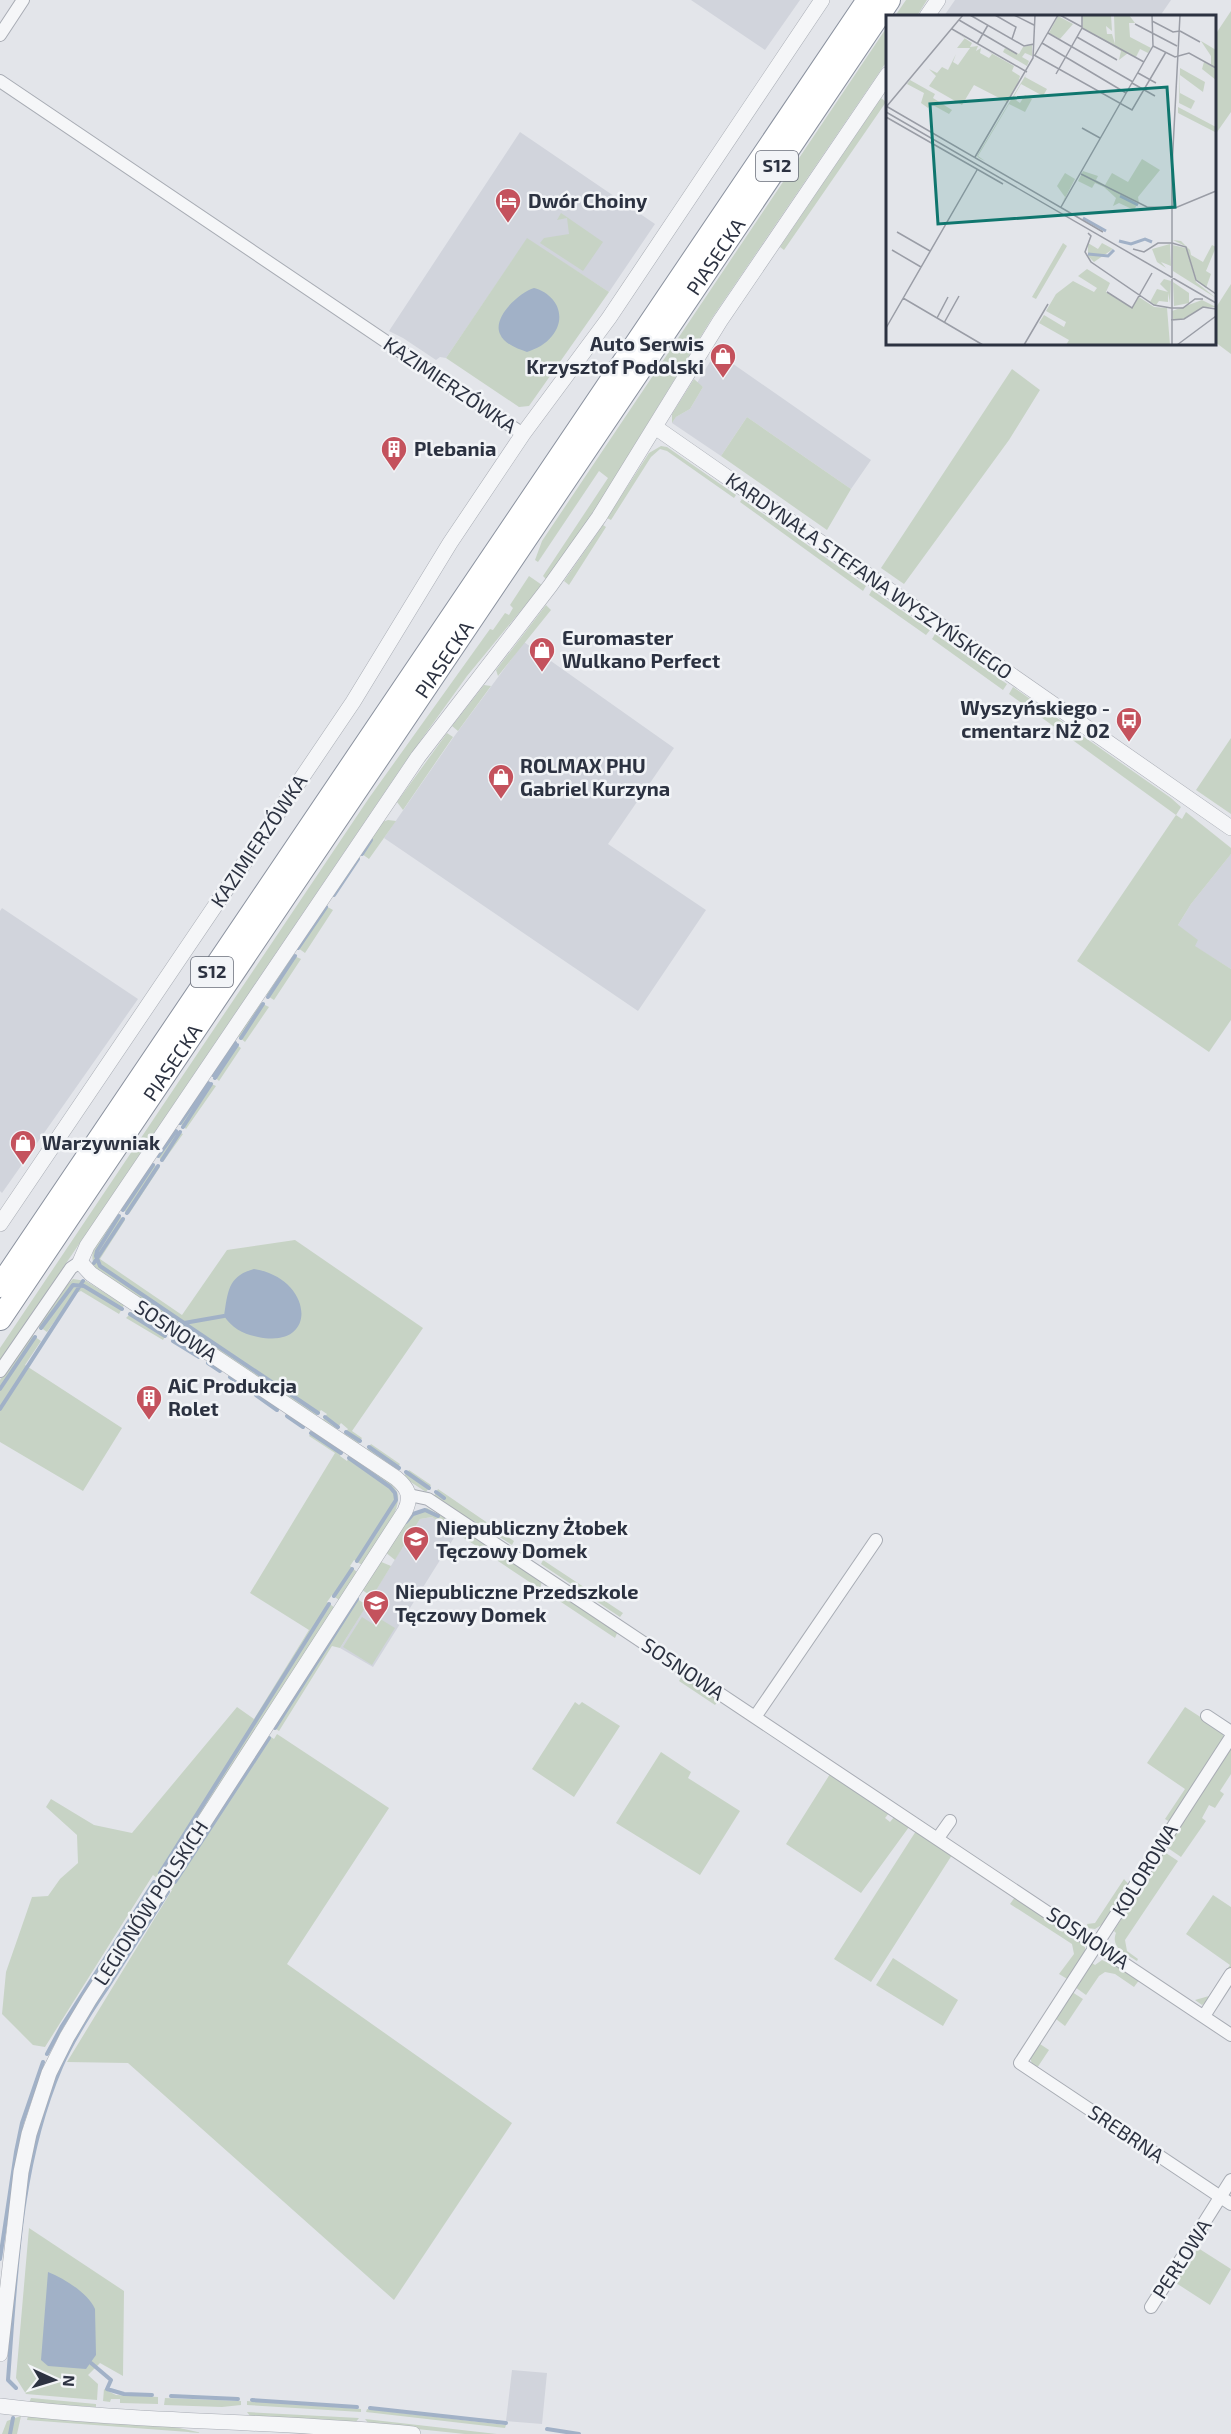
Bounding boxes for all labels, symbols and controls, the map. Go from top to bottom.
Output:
inset map [886,15,1216,345]
road number: S12 [756,151,798,181]
hotel icon: Dwór Choiny [493,186,523,224]
place label: Dwór Choiny [528,188,648,213]
street label: PIASECKA [681,213,750,299]
street label: KAZIMIERZÓWKA [380,331,522,438]
place label: Auto Serwis Krzysztof Podolski [526,331,704,379]
shop icon: Auto Serwis Krzysztof Podolski [708,341,738,379]
building icon: Plebania [379,434,409,472]
place label: Plebania [414,436,496,460]
street label: KARDYNAŁA STEFANA WYSZYŃSKIEGO [722,467,1018,684]
street label: PIASECKA [409,616,478,702]
place label: Euromaster Wulkano Perfect [562,625,720,672]
shop icon: Euromaster Wulkano Perfect [527,635,557,673]
place label: Wyszyńskiego - cmentarz NŻ 02 [960,695,1110,742]
bus stop icon: Wyszyńskiego - cmentarz NŻ 02 [1114,705,1144,743]
place label: ROLMAX PHU Gabriel Kurzyna [520,753,670,801]
shop icon: ROLMAX PHU Gabriel Kurzyna [486,762,516,800]
street label: KAZIMIERZÓWKA [205,769,312,911]
road number: S12 [191,957,233,987]
street label: PIASECKA [137,1019,207,1105]
shop icon: Warzywniak [8,1128,38,1166]
place label: Warzywniak [42,1130,161,1155]
street label: SOSNOWA [131,1294,223,1367]
place label: AiC Produkcja Rolet [168,1373,297,1420]
building icon: AiC Produkcja Rolet [134,1383,164,1421]
place label: Niepubliczny Żłobek Tęczowy Domek [436,1515,629,1563]
school or university icon: Niepubliczny Żłobek Tęczowy Domek [401,1524,431,1562]
place label: Niepubliczne Przedszkole Tęczowy Domek [395,1579,639,1627]
school or university icon: Niepubliczne Przedszkole Tęczowy Domek [361,1588,391,1626]
street label: SOSNOWA [638,1632,730,1705]
street label: LEGIONÓW POLSKICH [88,1816,212,1989]
street label: KOLOROWA [1106,1818,1182,1920]
street label: SOSNOWA [1043,1901,1135,1974]
street label: SREBRNA [1084,2099,1169,2167]
street label: PERŁOWA [1147,2214,1216,2303]
north arrow [24,2350,84,2410]
text: N [60,2375,79,2388]

